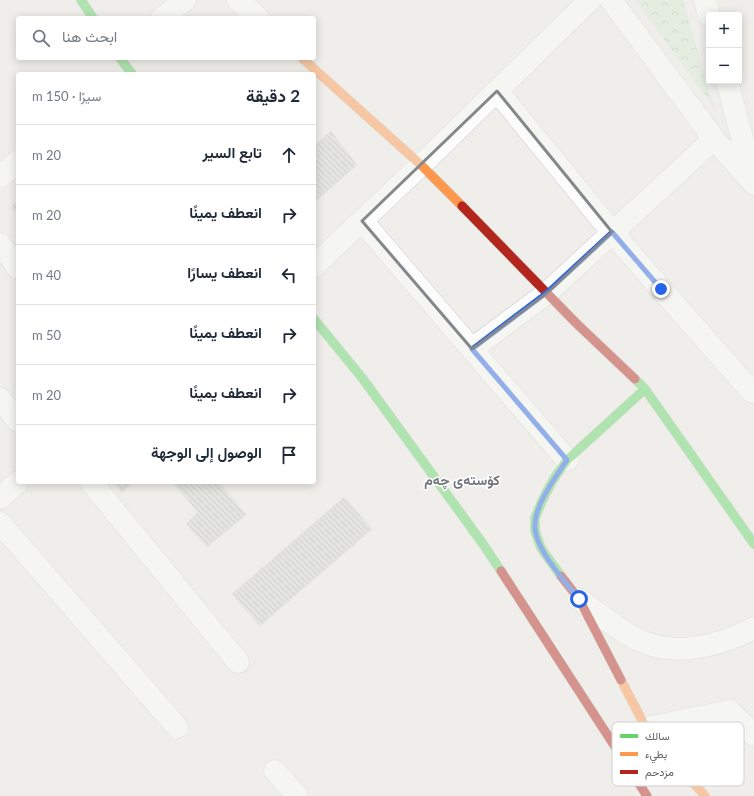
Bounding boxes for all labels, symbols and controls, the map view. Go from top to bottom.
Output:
map controls [706,12,742,84]
button: + [706,12,742,48]
search box [16,16,316,60]
icon: search [30,27,52,49]
text: ابحث هنا [62,27,117,45]
button: − [706,48,742,84]
text: 2 دقيقة [246,85,300,106]
text: سيرًا · 150 m [32,88,101,104]
text: تابع السير [202,143,262,161]
icon: ahead [278,144,300,166]
text: 20 m [32,147,61,163]
text: انعطف يمينًا [189,203,262,221]
icon: right [278,204,300,226]
text: 20 m [32,207,61,223]
text: انعطف يسارًا [187,263,262,281]
icon: left [278,264,300,286]
text: 40 m [32,267,61,283]
route end [652,280,670,298]
text: انعطف يمينًا [189,323,262,341]
icon: right [278,324,300,346]
text: 50 m [32,327,61,343]
text: انعطف يمينًا [189,383,262,401]
icon: right [278,384,300,406]
text: 20 m [32,387,61,403]
text: الوصول إلى الوجهة [151,443,262,461]
icon: arrive [278,444,300,466]
district label: کۆستەی چەم [424,471,500,490]
route start [570,590,588,608]
legend [612,722,744,786]
text: سالك [645,729,670,742]
text: بطيء [645,747,667,764]
text: مزدحم [645,765,674,780]

